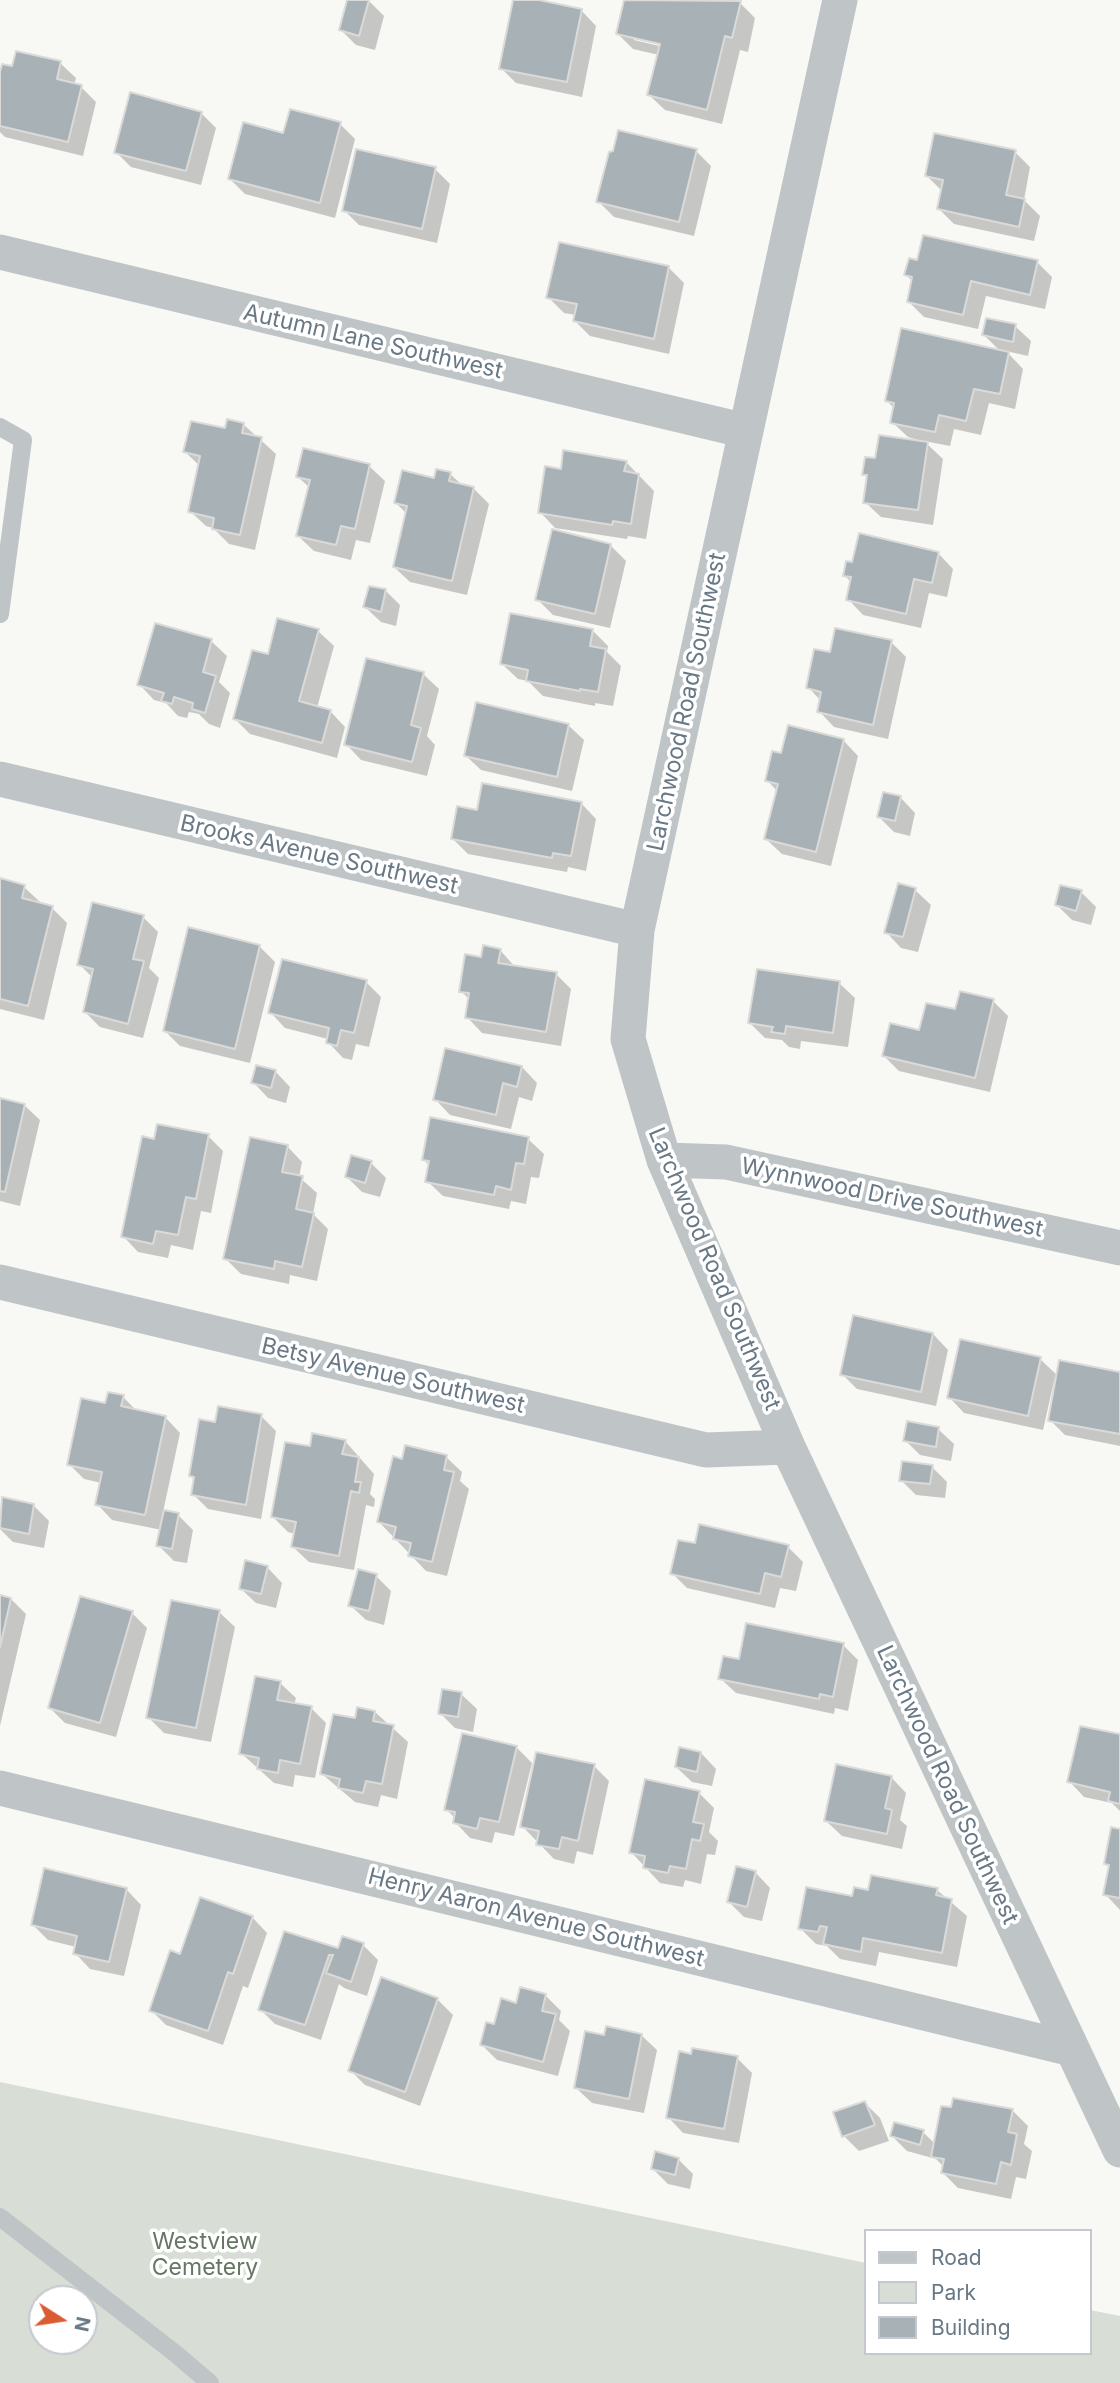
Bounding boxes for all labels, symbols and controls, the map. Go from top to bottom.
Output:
street label: Autumn Lane Southwest [241,299,505,385]
street label: Larchwood Road Southwest [642,550,732,854]
street label: Brooks Avenue Southwest [177,810,461,900]
street label: Larchwood Road Southwest [642,1124,786,1414]
street label: Wynnwood Drive Southwest [739,1153,1045,1243]
street label: Betsy Avenue Southwest [259,1332,527,1420]
street label: Larchwood Road Southwest [870,1641,1024,1929]
street label: Henry Aaron Avenue Southwest [365,1863,707,1973]
park label: Westview Cemetery [152,2228,258,2282]
legend [864,2229,1092,2355]
text: Road [931,2245,982,2270]
text: Park [931,2280,976,2305]
north arrow [28,2285,98,2355]
text: N [69,2315,95,2334]
text: Building [931,2315,1011,2340]

